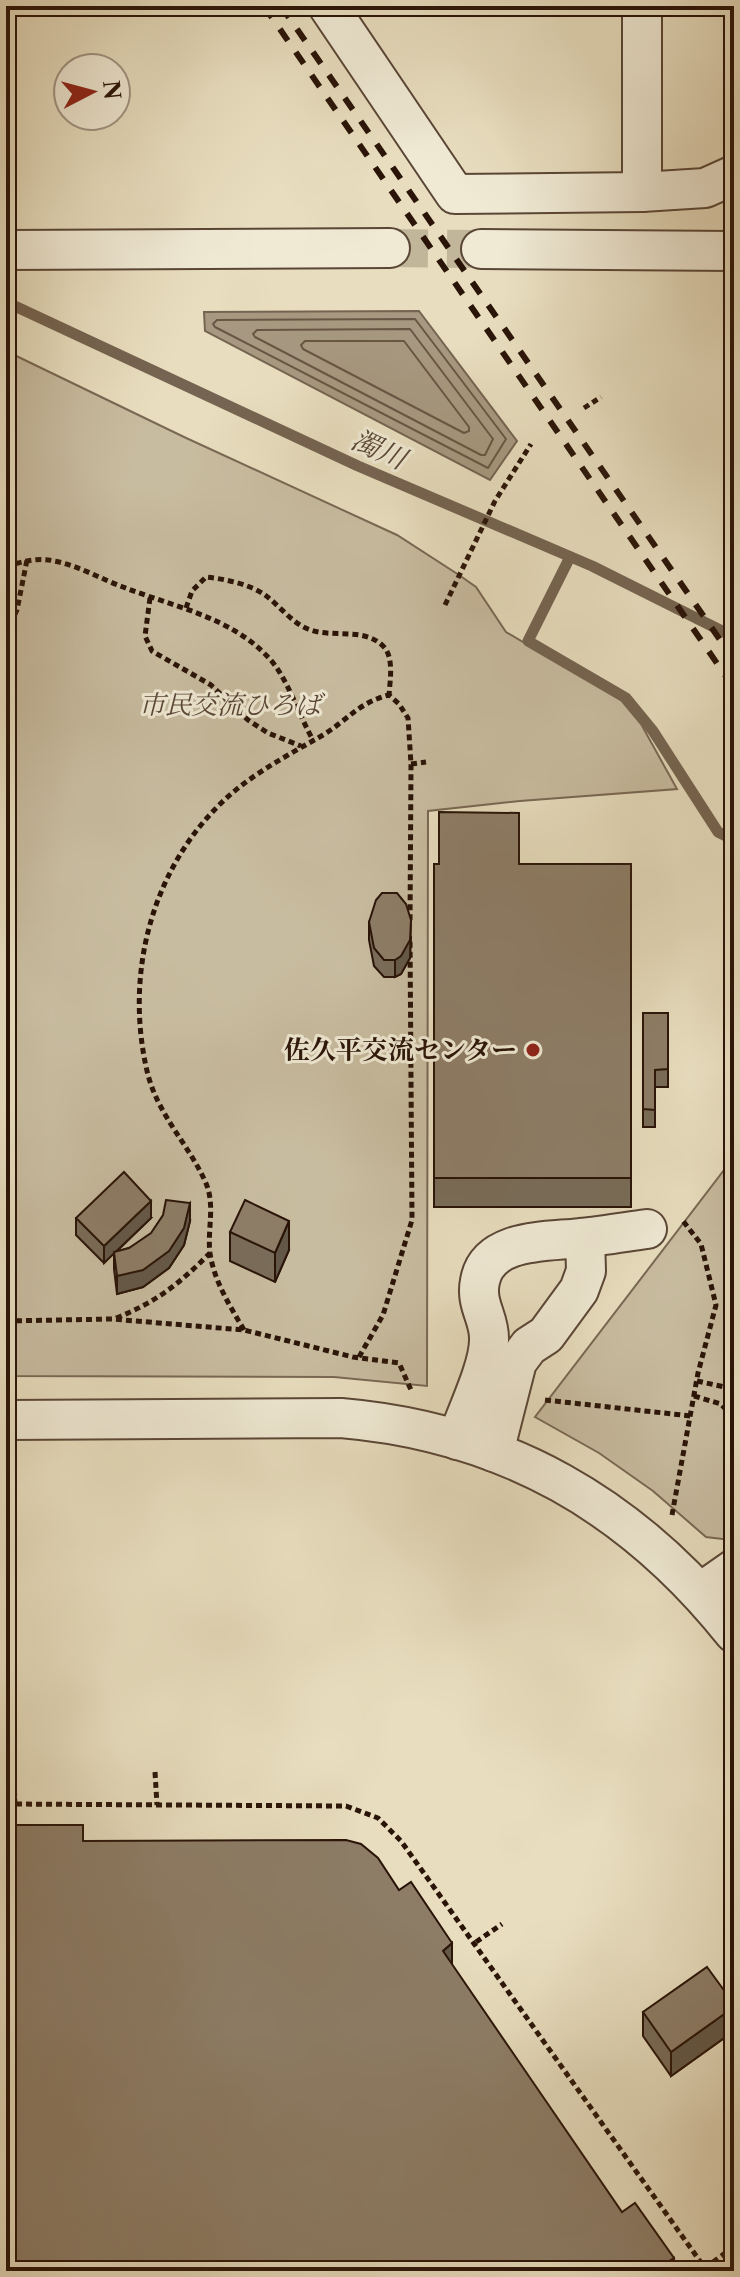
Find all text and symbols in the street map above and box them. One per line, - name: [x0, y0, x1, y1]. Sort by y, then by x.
- north arrow: [52, 52, 132, 132]
- text: N: [97, 79, 126, 101]
- water label: 濁川: [346, 422, 414, 477]
- park label: 市民交流ひろば: [139, 689, 326, 721]
- place label: 佐久平交流センター: [284, 1034, 517, 1066]
- marker: 佐久平交流センター: [524, 1041, 542, 1059]

